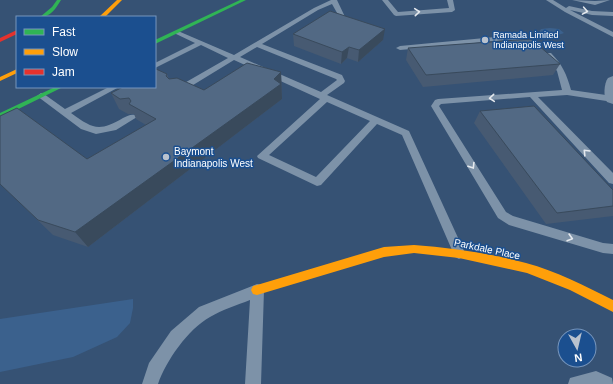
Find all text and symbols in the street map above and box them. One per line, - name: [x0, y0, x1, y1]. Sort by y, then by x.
- one-way arrow: [581, 7, 588, 15]
- one-way arrow: [414, 8, 420, 17]
- legend: [16, 16, 156, 88]
- text: Fast: [52, 25, 76, 39]
- place label: Ramada Limited Indianapolis West: [493, 30, 564, 50]
- marker: Ramada Limited Indianapolis West: [480, 35, 490, 45]
- text: Slow: [52, 45, 78, 59]
- text: Jam: [52, 65, 75, 79]
- one-way arrow: [489, 93, 495, 102]
- place label: Baymont Indianapolis West: [174, 146, 253, 169]
- one-way arrow: [583, 149, 591, 157]
- marker: Baymont Indianapolis West: [161, 152, 171, 162]
- one-way arrow: [467, 162, 475, 169]
- one-way arrow: [567, 233, 574, 242]
- street label: Parkdale Place: [453, 237, 521, 261]
- north arrow: [557, 328, 597, 368]
- text: N: [574, 351, 583, 364]

